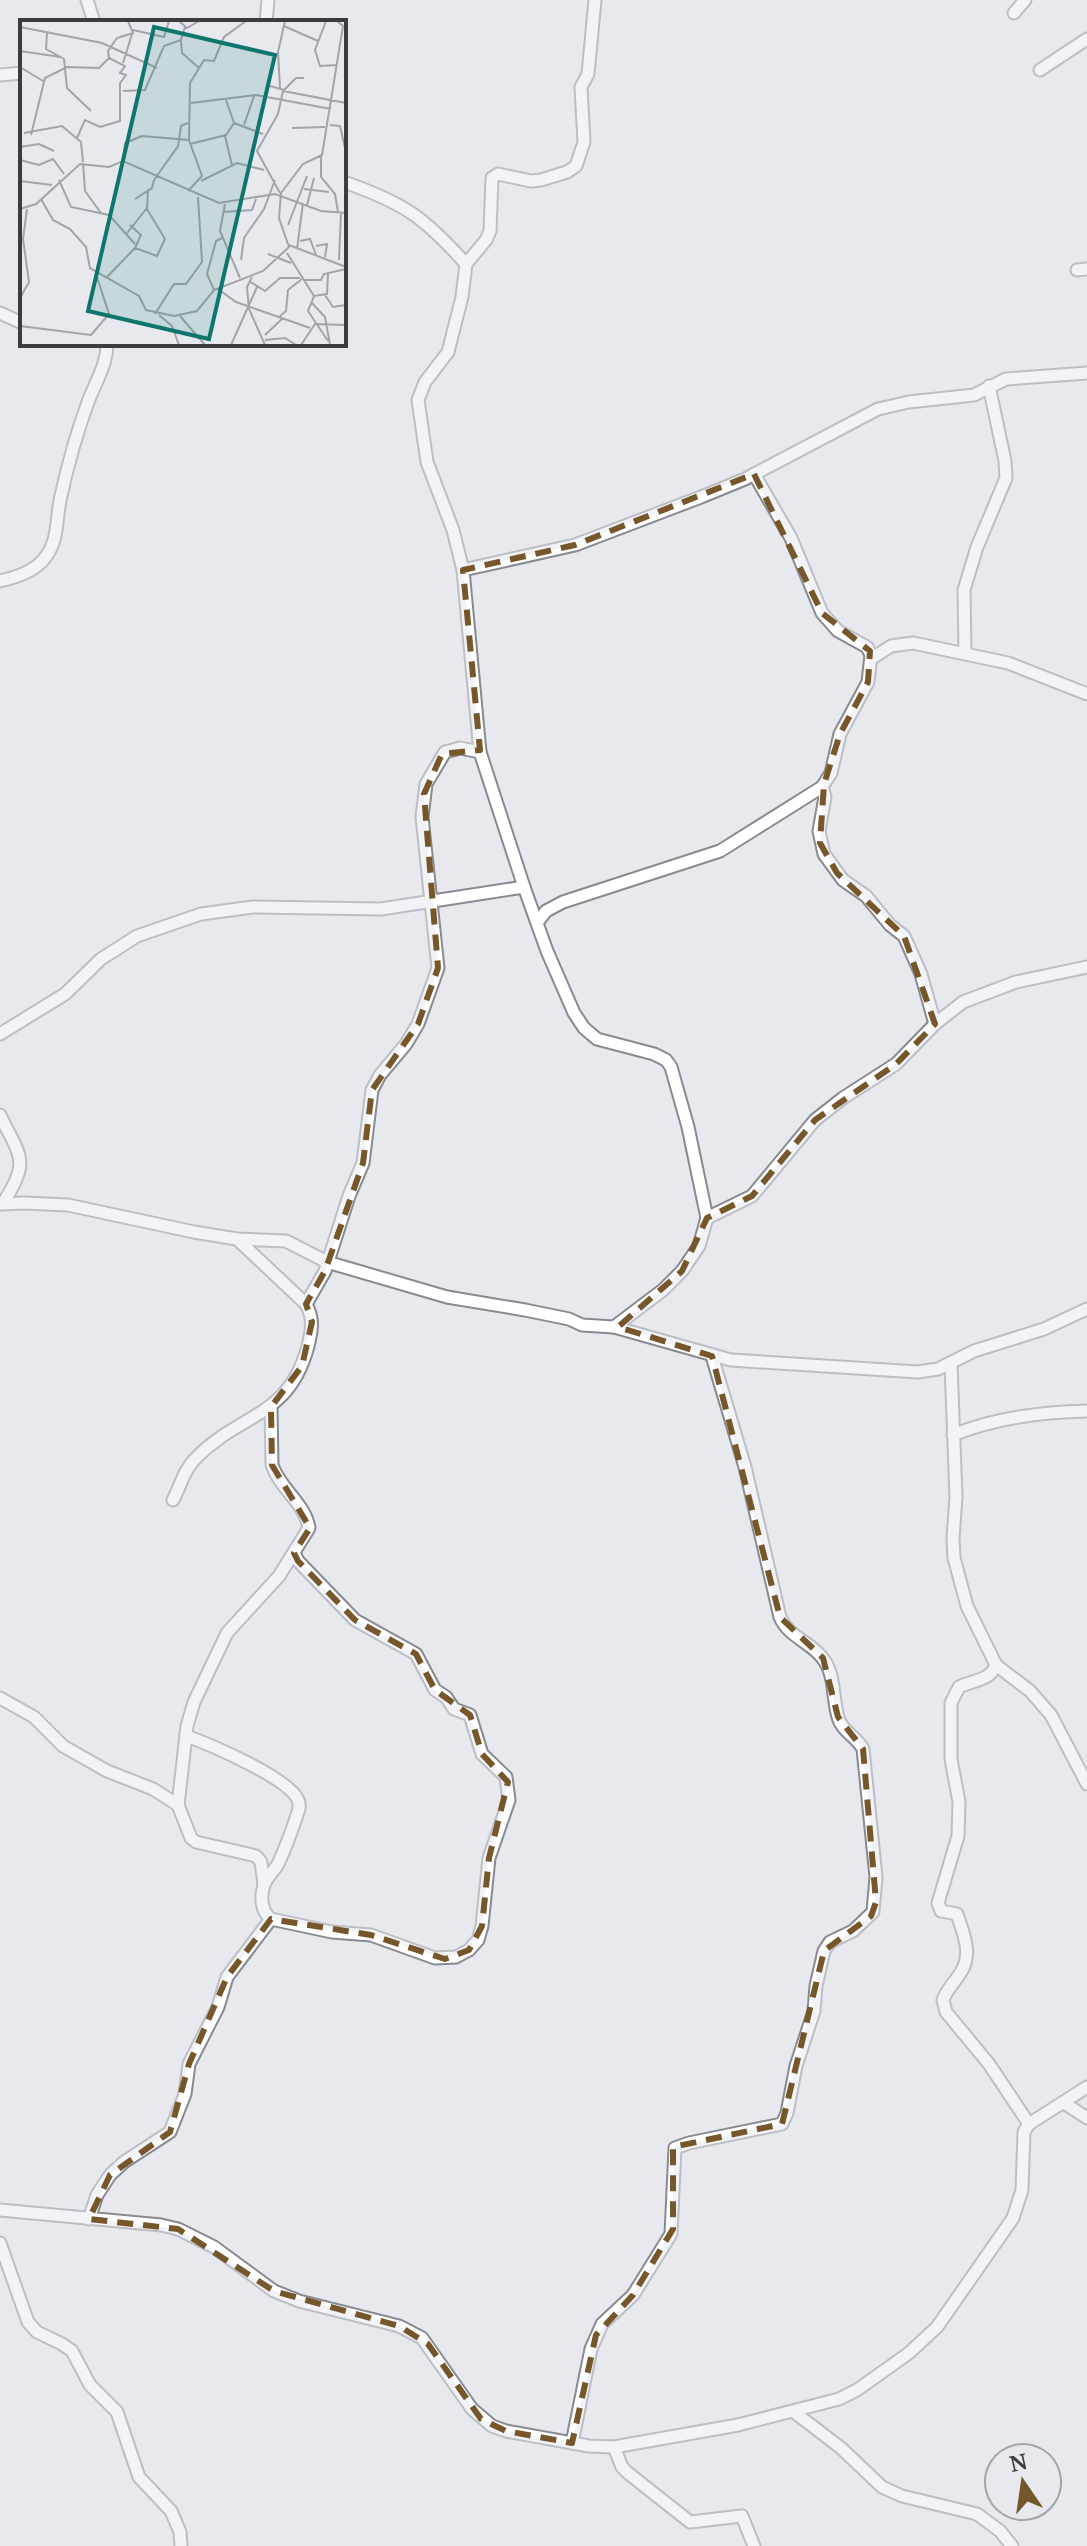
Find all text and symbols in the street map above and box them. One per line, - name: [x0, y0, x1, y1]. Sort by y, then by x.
- inset map: [20, 20, 346, 346]
- north arrow: [983, 2442, 1063, 2522]
- text: N: [1006, 2445, 1030, 2478]

